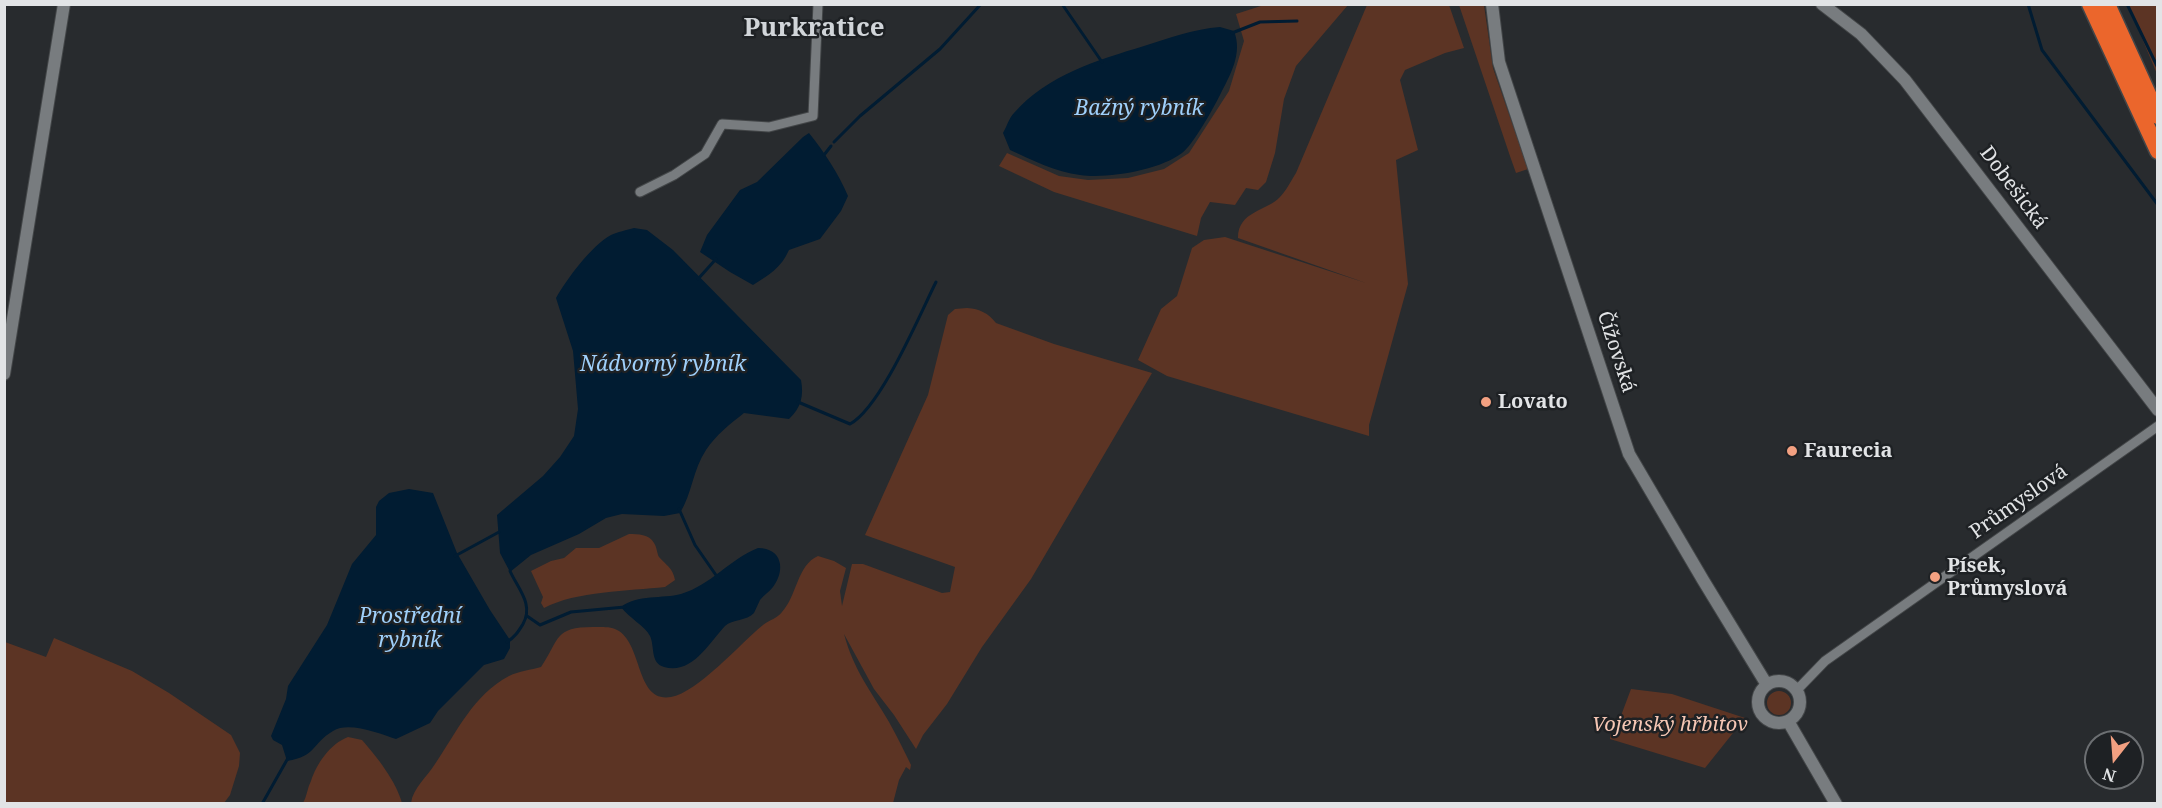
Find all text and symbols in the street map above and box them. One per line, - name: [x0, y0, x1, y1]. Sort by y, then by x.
- district label: Purkratice: [743, 13, 885, 45]
- water label: Bažný rybník: [1075, 96, 1203, 122]
- street label: Dobešická: [1974, 142, 2052, 234]
- street label: Čížovská: [1592, 308, 1640, 396]
- water label: Nádvorný rybník: [580, 352, 746, 378]
- place label: Lovato: [1498, 390, 1568, 414]
- marker: Lovato: [1479, 395, 1493, 409]
- place label: Faurecia: [1804, 439, 1892, 463]
- marker: Faurecia: [1785, 444, 1799, 458]
- street label: Průmyslová: [1966, 460, 2072, 544]
- place label: Písek, Průmyslová: [1947, 554, 2068, 601]
- marker: Písek, Průmyslová: [1928, 570, 1942, 584]
- water label: Prostřední rybník: [359, 604, 461, 654]
- park label: Vojenský hřbitov: [1592, 713, 1748, 737]
- north arrow: [2084, 730, 2144, 790]
- text: N: [2100, 763, 2119, 788]

